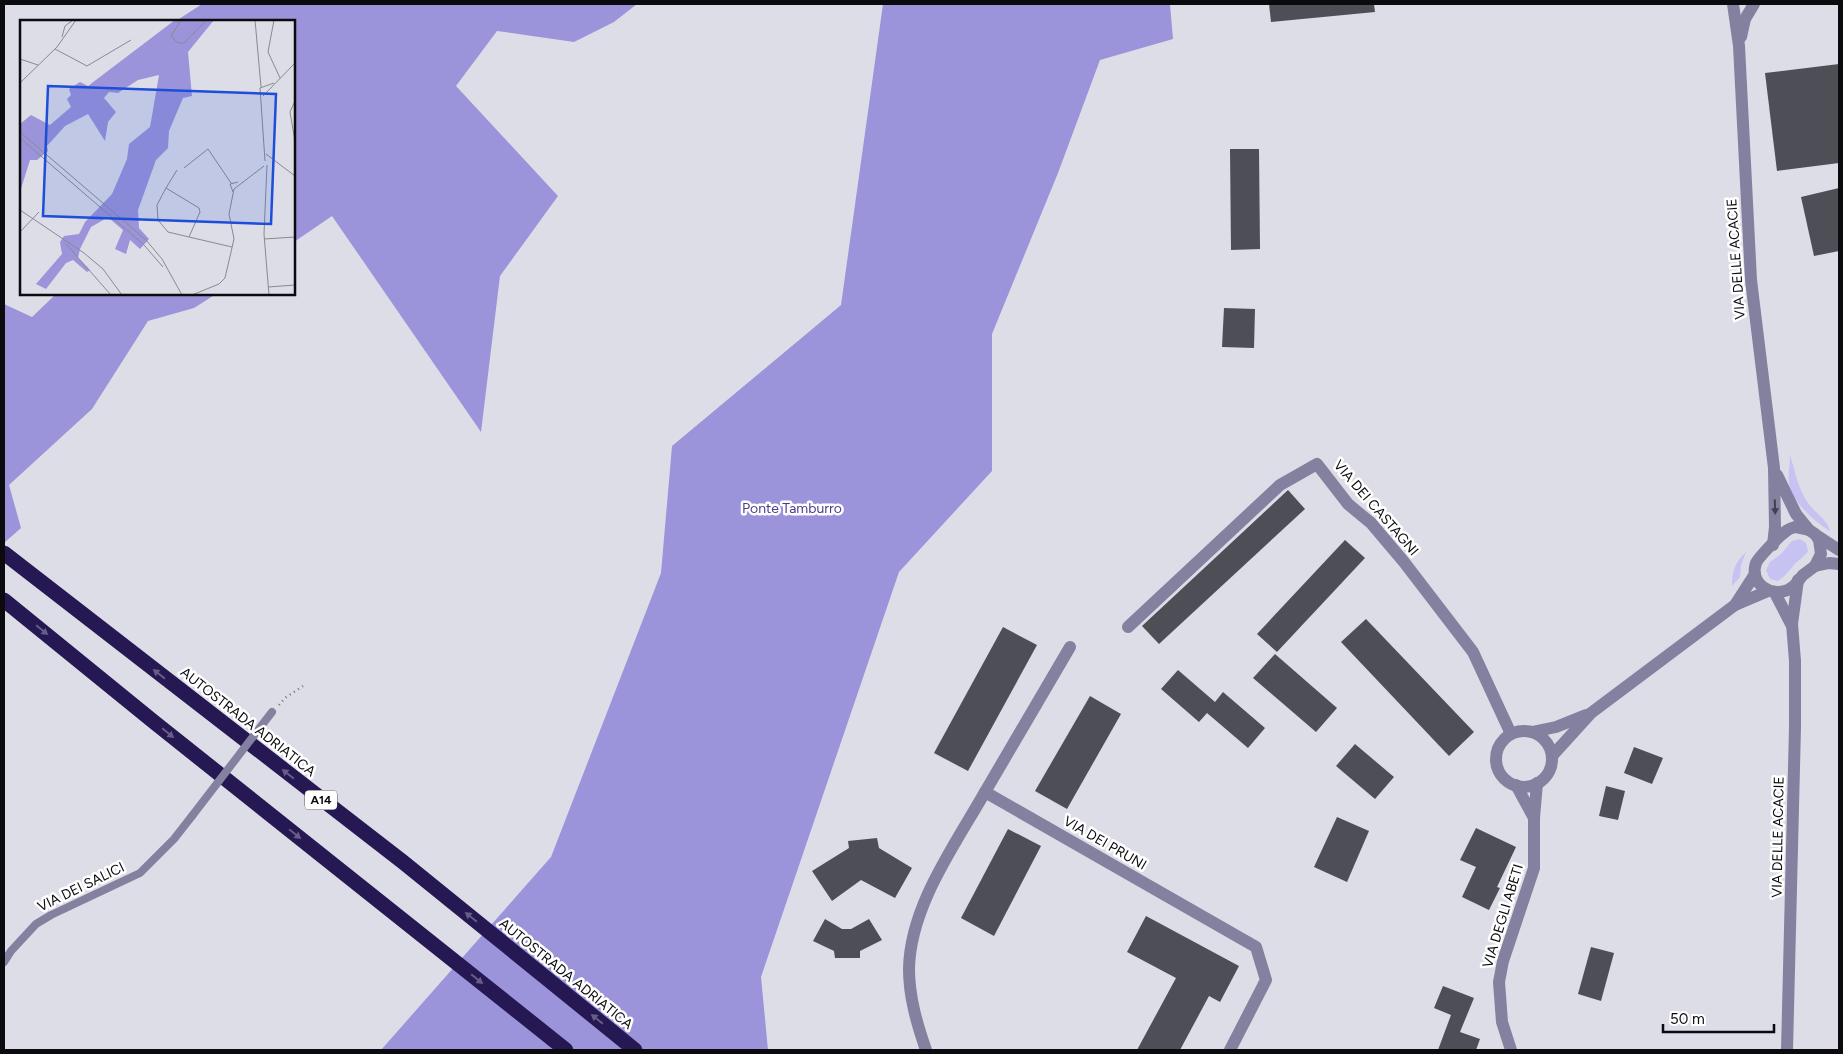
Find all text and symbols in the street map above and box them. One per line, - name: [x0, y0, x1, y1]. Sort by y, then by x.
- inset map: [20, 20, 295, 295]
- street label: VIA DELLE ACACIE: [1723, 198, 1749, 320]
- street label: VIA DEI CASTAGNI: [1330, 457, 1422, 559]
- one-way arrow: [1771, 499, 1779, 515]
- park label: Ponte Tamburro: [742, 500, 842, 517]
- one-way arrow: [35, 625, 48, 636]
- street label: AUTOSTRADA ADRIATICA: [177, 664, 319, 780]
- one-way arrow: [153, 669, 166, 680]
- one-way arrow: [161, 727, 174, 738]
- one-way arrow: [282, 768, 295, 779]
- street label: VIA DELLE ACACIE: [1768, 776, 1788, 898]
- road number: A14: [305, 790, 337, 810]
- street label: VIA DEI PRUNI: [1060, 812, 1150, 874]
- one-way arrow: [288, 829, 301, 840]
- street label: VIA DEI SALICI: [35, 859, 127, 915]
- street label: VIA DEGLI ABETI: [1479, 862, 1527, 970]
- one-way arrow: [465, 912, 478, 923]
- street label: AUTOSTRADA ADRIATICA: [496, 915, 637, 1033]
- one-way arrow: [470, 973, 483, 984]
- scale bar: [1663, 1002, 1774, 1034]
- text: 50 m: [1670, 1010, 1705, 1028]
- one-way arrow: [591, 1014, 604, 1025]

